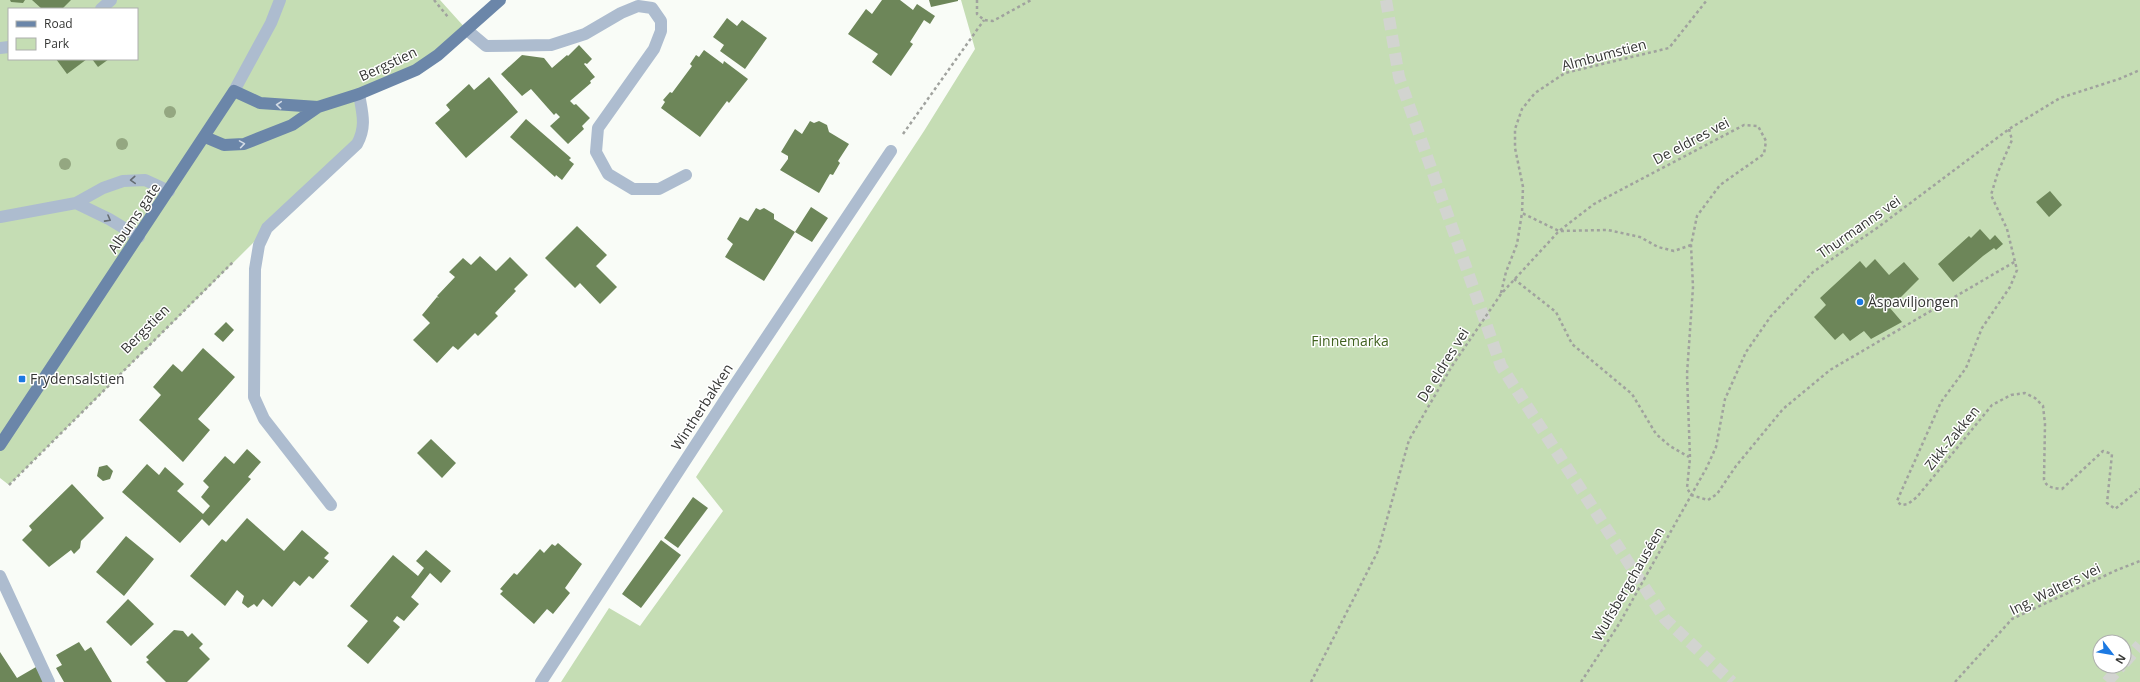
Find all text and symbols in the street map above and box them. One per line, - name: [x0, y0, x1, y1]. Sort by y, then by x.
- legend: [8, 8, 138, 60]
- text: Road: [44, 15, 73, 32]
- street label: Almbumstien: [1559, 34, 1648, 75]
- text: Park: [44, 35, 70, 52]
- street label: Bergstien: [356, 42, 420, 85]
- one-way arrow: [276, 100, 282, 109]
- street label: De eldres vei: [1649, 112, 1732, 169]
- one-way arrow: [239, 140, 245, 149]
- one-way arrow: [130, 176, 136, 185]
- street label: Albums gate: [103, 179, 164, 257]
- street label: Thurmanns vei: [1813, 191, 1904, 262]
- one-way arrow: [104, 214, 111, 221]
- place label: Åspaviljongen: [1868, 292, 1959, 311]
- marker: Åspaviljongen: [1855, 297, 1865, 307]
- street label: Bergstien: [116, 300, 173, 357]
- street label: De eldres vei: [1412, 324, 1473, 405]
- park label: Finnemarka: [1311, 331, 1389, 350]
- street label: Wintherbakken: [666, 360, 737, 454]
- place label: Frydensalstien: [30, 369, 125, 388]
- marker: Frydensalstien: [17, 374, 27, 384]
- street label: Zikk-Zakken: [1920, 402, 1983, 474]
- street label: Wulfsbergchauséen: [1587, 523, 1668, 644]
- street label: Ing. Walters vei: [2006, 558, 2103, 619]
- north arrow: [2092, 634, 2132, 674]
- text: N: [2112, 652, 2130, 667]

